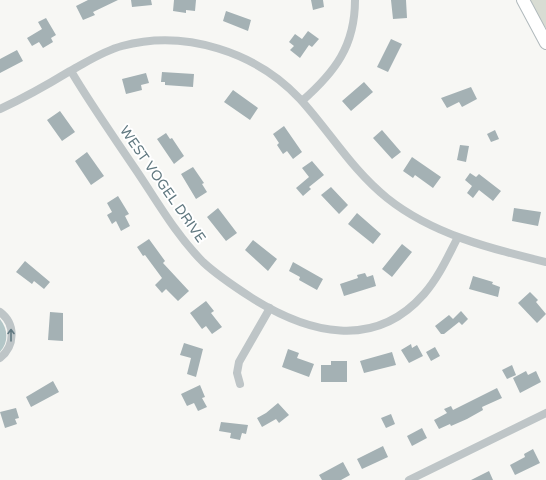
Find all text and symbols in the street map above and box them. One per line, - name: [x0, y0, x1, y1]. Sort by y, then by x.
- street label: WEST VOGEL DRIVE: [116, 123, 209, 246]
- one-way arrow: [7, 329, 15, 342]

